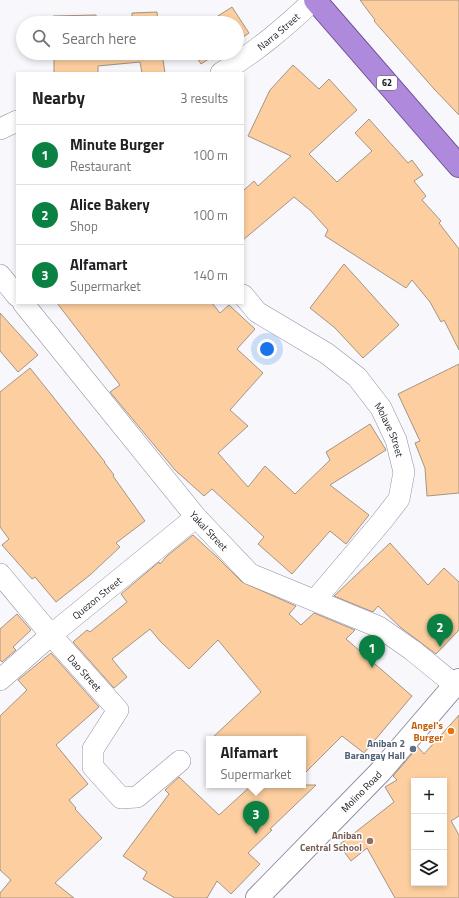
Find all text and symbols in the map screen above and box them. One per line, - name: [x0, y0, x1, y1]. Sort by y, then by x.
- street label: Narra Street: [254, 9, 304, 54]
- search box: [16, 16, 244, 60]
- icon: search: [30, 27, 52, 49]
- text: Search here: [62, 27, 136, 50]
- road number: 62: [377, 76, 397, 90]
- text: Nearby: [32, 85, 85, 111]
- text: 3 results: [180, 88, 228, 108]
- text: Minute Burger: [70, 133, 164, 156]
- text: 1: [41, 145, 49, 165]
- text: 100 m: [192, 145, 228, 165]
- text: Restaurant: [70, 156, 131, 176]
- text: Alice Bakery: [70, 193, 150, 216]
- text: 2: [41, 205, 49, 225]
- text: 100 m: [192, 205, 228, 225]
- text: Shop: [70, 216, 98, 236]
- text: Alfamart: [70, 253, 127, 276]
- text: 3: [41, 265, 49, 285]
- text: 140 m: [192, 265, 228, 285]
- text: Supermarket: [70, 276, 141, 296]
- your location: [257, 339, 277, 359]
- street label: Molave Street: [371, 399, 407, 459]
- street label: Yakal Street: [186, 508, 232, 555]
- street label: Quezon Street: [69, 573, 126, 623]
- pin: 2: [427, 614, 453, 647]
- pin: 1: [359, 635, 385, 668]
- street label: Dao Street: [64, 651, 105, 695]
- place label: Angel's Burger: [411, 718, 443, 745]
- marker: Angel's Burger: [446, 726, 456, 736]
- popup: [206, 736, 306, 788]
- place label: Aniban 2 Barangay Hall: [345, 736, 405, 763]
- text: Alfamart: [221, 741, 278, 764]
- marker: Aniban 2 Barangay Hall: [408, 744, 418, 754]
- text: Supermarket: [221, 764, 291, 784]
- street label: Molino Road: [338, 768, 385, 816]
- map controls: [411, 778, 447, 886]
- button: +: [411, 778, 447, 814]
- pin: 3: [243, 801, 269, 834]
- button: −: [411, 814, 447, 850]
- place label: Aniban Central School: [300, 828, 362, 855]
- marker: Aniban Central School: [365, 836, 375, 846]
- button: layers: [411, 850, 447, 886]

